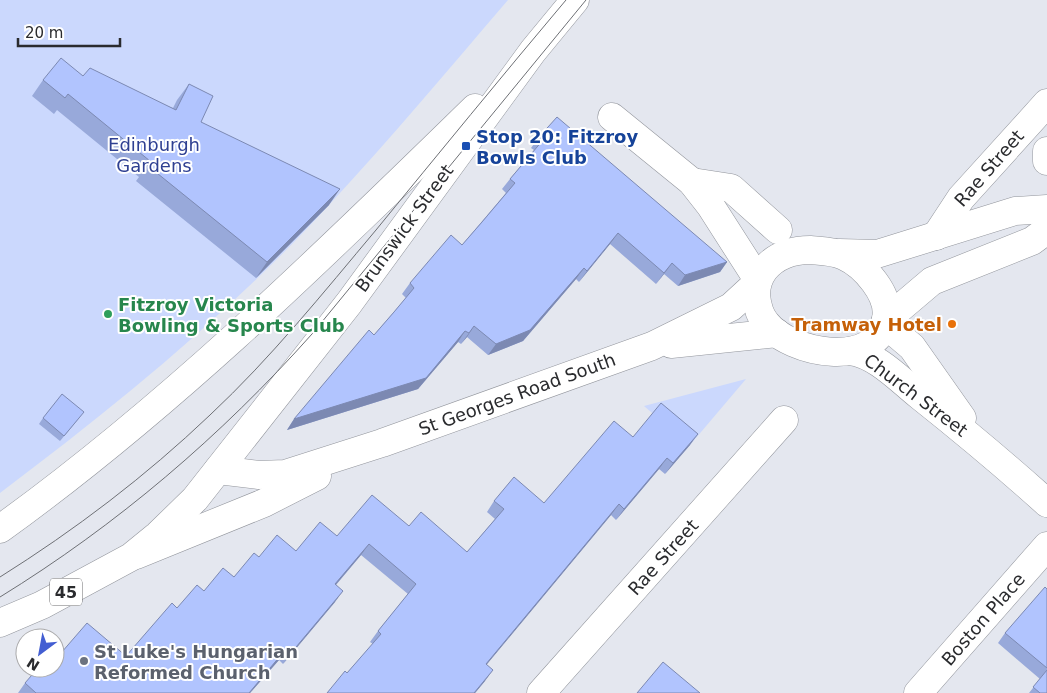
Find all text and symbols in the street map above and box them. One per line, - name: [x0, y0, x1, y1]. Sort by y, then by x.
- scale bar: [18, 15, 120, 47]
- text: 20 m: [25, 24, 63, 42]
- street label: Rae Street: [950, 125, 1028, 211]
- place label: Stop 20: Fitzroy Bowls Club: [476, 126, 638, 168]
- park label: Edinburgh Gardens: [108, 134, 200, 176]
- marker: Stop 20: Fitzroy Bowls Club: [460, 140, 472, 152]
- street label: Brunswick Street: [351, 160, 457, 296]
- place label: Fitzroy Victoria Bowling & Sports Club: [118, 294, 345, 336]
- marker: Fitzroy Victoria Bowling & Sports Club: [102, 308, 114, 320]
- place label: Tramway Hotel: [791, 314, 942, 335]
- marker: Tramway Hotel: [946, 318, 958, 330]
- street label: St Georges Road South: [416, 349, 618, 439]
- street label: Church Street: [860, 349, 972, 441]
- street label: Rae Street: [624, 515, 702, 599]
- street label: Boston Place: [937, 568, 1029, 670]
- road number: 45: [50, 578, 82, 606]
- north arrow: [15, 628, 65, 678]
- place label: St Luke's Hungarian Reformed Church: [94, 641, 298, 683]
- text: N: [24, 654, 42, 674]
- marker: St Luke's Hungarian Reformed Church: [78, 655, 90, 667]

